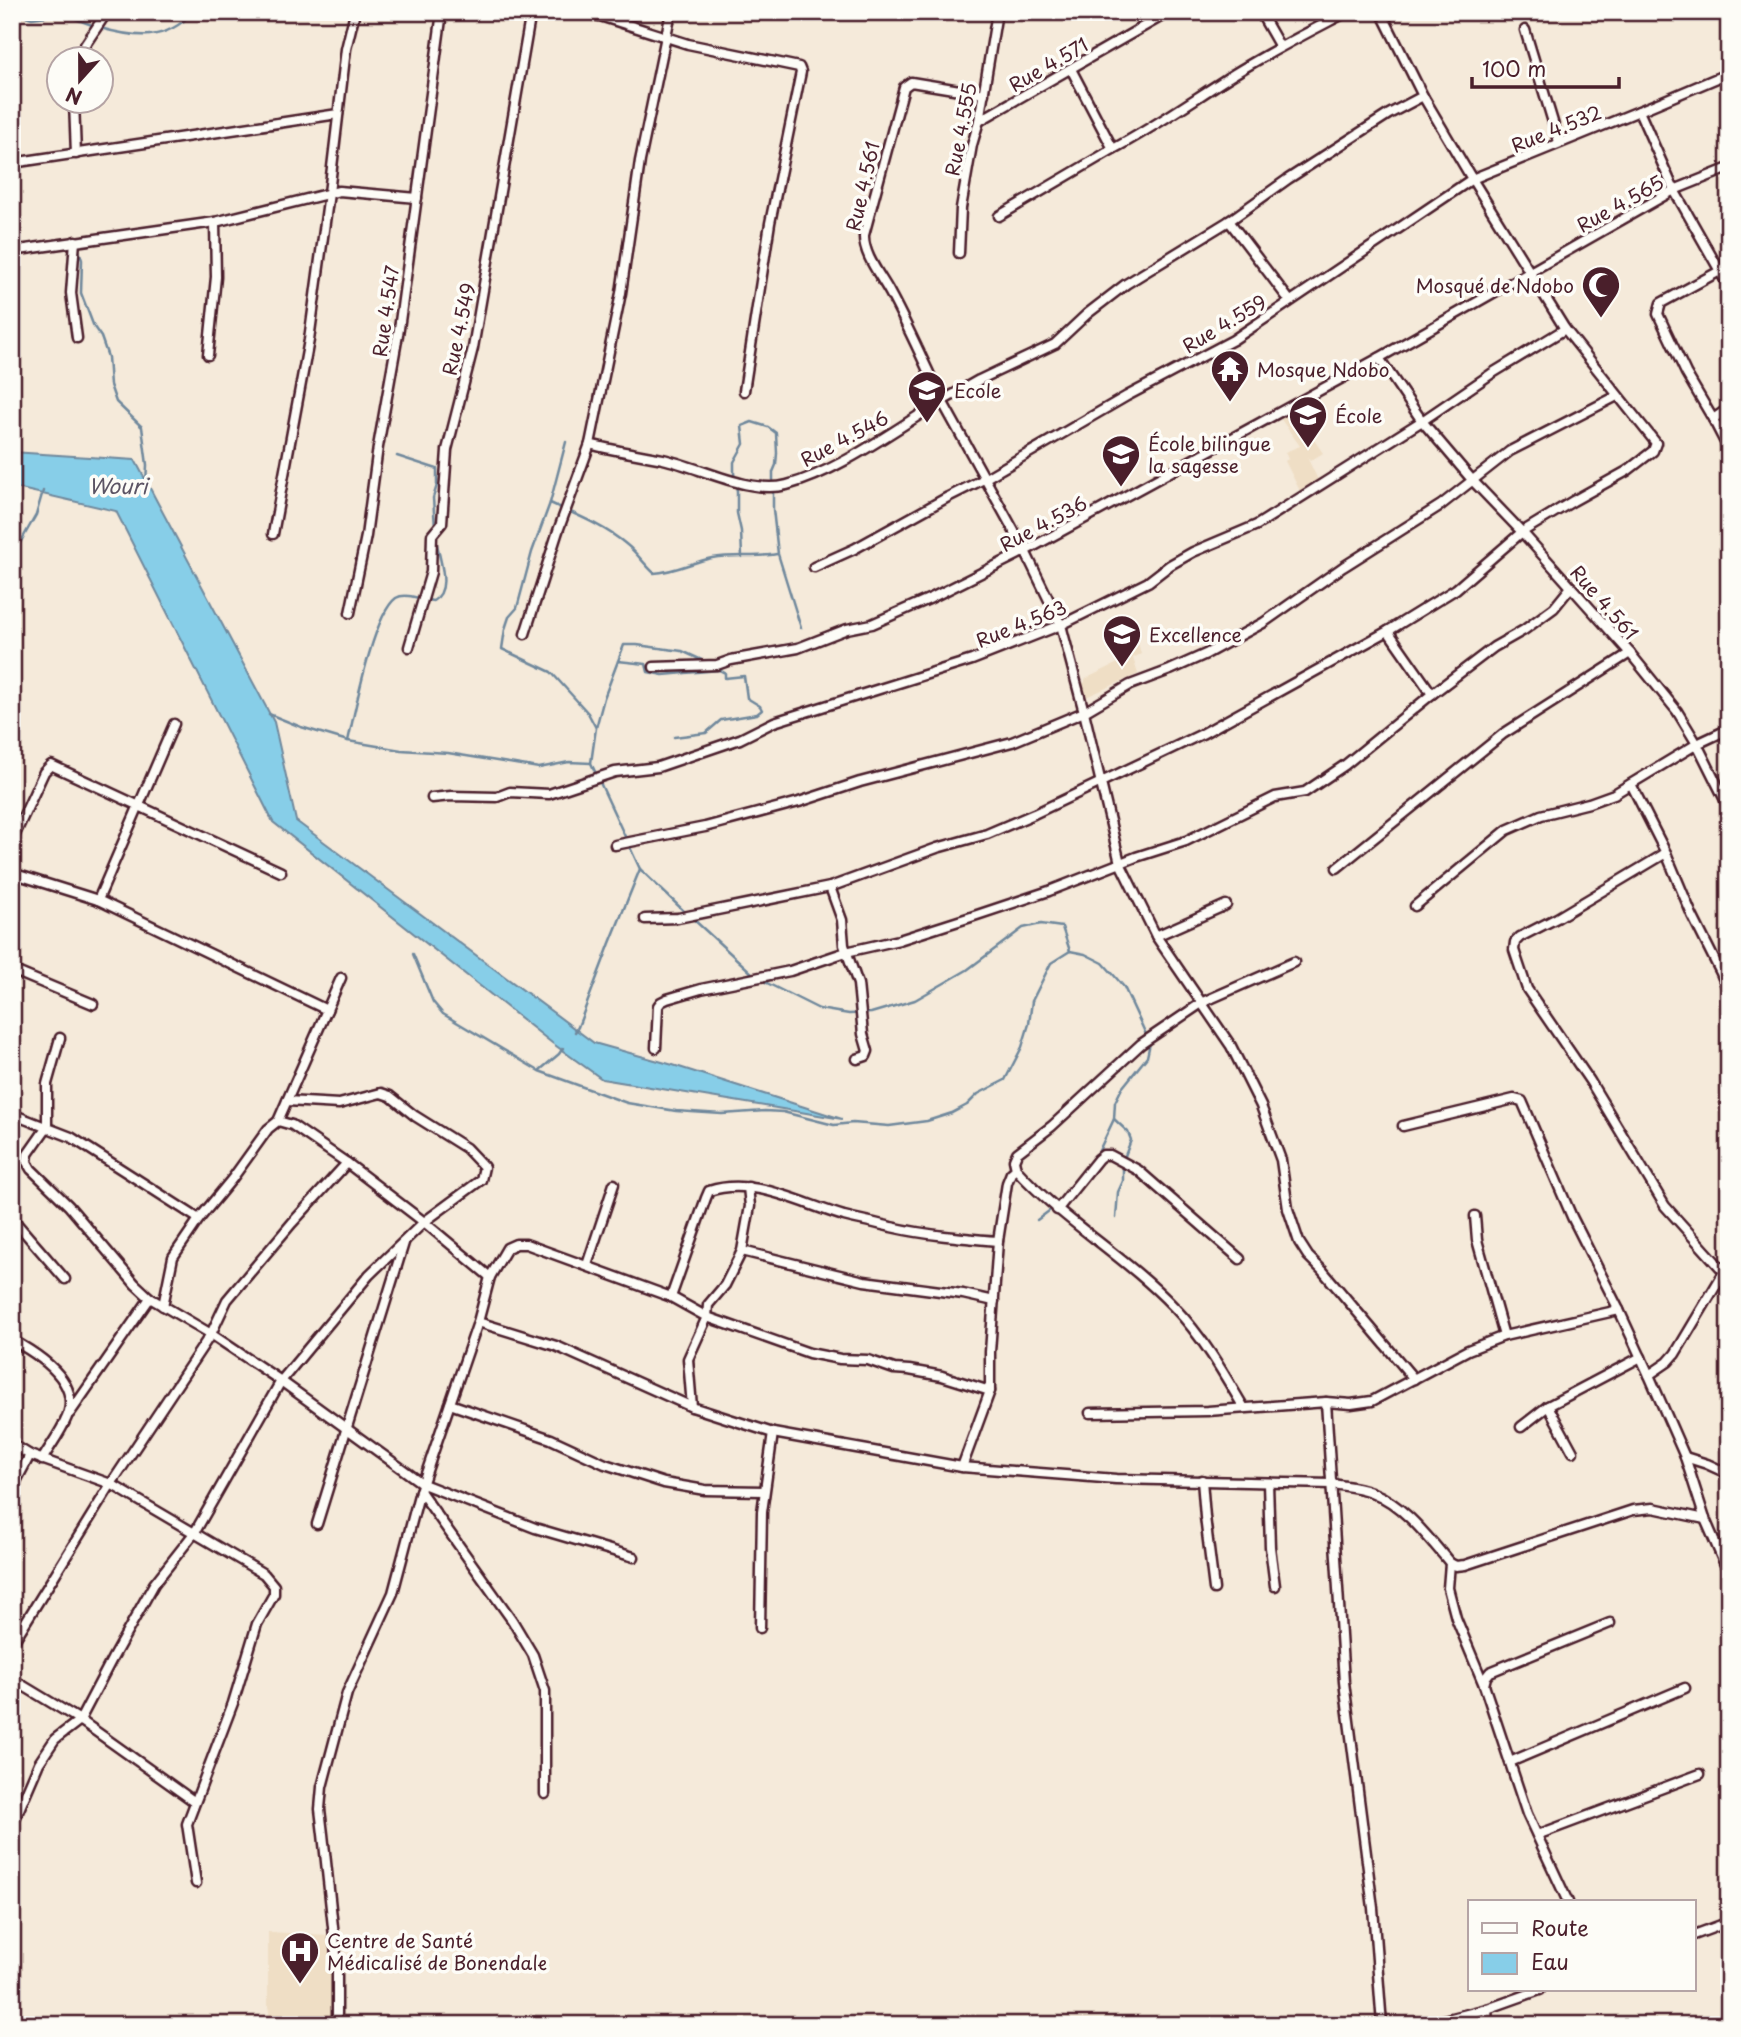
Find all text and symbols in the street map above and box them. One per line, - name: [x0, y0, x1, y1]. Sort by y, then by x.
- street label: Rue 4.571: [1003, 30, 1093, 98]
- north arrow: [46, 46, 116, 116]
- scale bar: [1472, 46, 1618, 90]
- text: 100 m: [1482, 52, 1546, 84]
- street label: Rue 4.555: [937, 80, 983, 178]
- text: N: [62, 81, 86, 113]
- street label: Rue 4.532: [1507, 97, 1605, 159]
- street label: Rue 4.561: [838, 139, 886, 233]
- street label: Rue 4.565: [1571, 168, 1669, 238]
- street label: Rue 4.547: [365, 263, 405, 359]
- mosque icon: Mosqué de Ndobo: [1580, 264, 1622, 319]
- place label: Mosqué de Ndobo: [1416, 271, 1574, 299]
- street label: Rue 4.549: [435, 280, 481, 378]
- street label: Rue 4.559: [1177, 287, 1271, 359]
- temple icon: Mosque Ndobo: [1209, 348, 1251, 403]
- place label: Mosque Ndobo: [1257, 355, 1390, 383]
- school or university icon: Ecole: [906, 369, 948, 424]
- place label: Ecole: [954, 376, 1001, 404]
- school or university icon: École: [1287, 394, 1329, 449]
- place label: École: [1335, 401, 1382, 429]
- street label: Rue 4.546: [795, 403, 893, 473]
- place label: École bilingue la sagesse: [1148, 429, 1271, 479]
- school or university icon: École bilingue la sagesse: [1100, 433, 1142, 488]
- water label: Wouri: [88, 469, 151, 501]
- street label: Rue 4.536: [994, 488, 1092, 558]
- street label: Rue 4.561: [1565, 558, 1645, 646]
- street label: Rue 4.563: [972, 592, 1070, 654]
- school or university icon: Excellence: [1101, 613, 1143, 668]
- place label: Excellence: [1149, 620, 1242, 648]
- legend: [1468, 1900, 1696, 1992]
- text: Route: [1531, 1911, 1589, 1943]
- place label: Centre de Santé Médicalisé de Bonendale: [327, 1926, 547, 1976]
- hospital icon: Centre de Santé Médicalisé de Bonendale: [279, 1930, 321, 1985]
- text: Eau: [1531, 1945, 1569, 1977]

